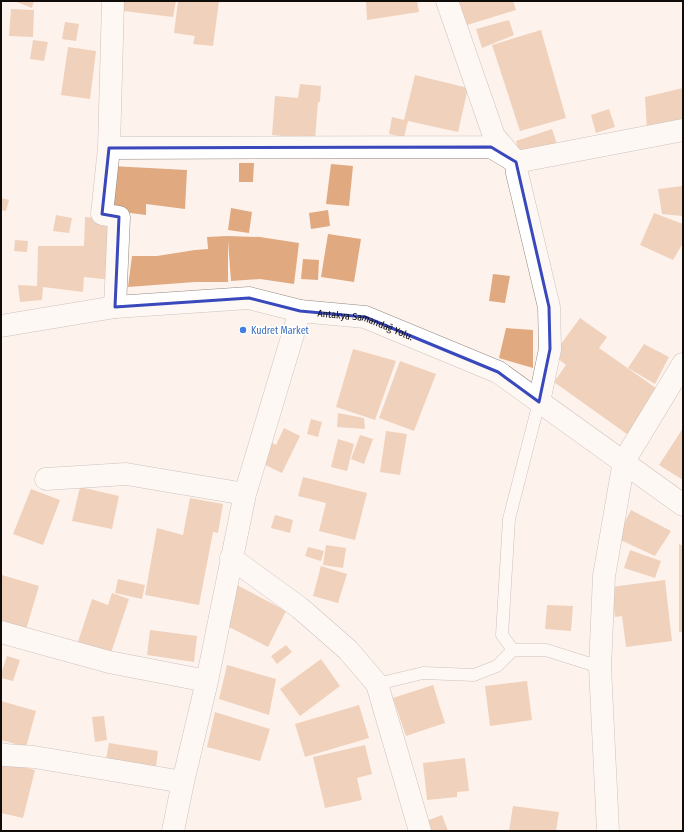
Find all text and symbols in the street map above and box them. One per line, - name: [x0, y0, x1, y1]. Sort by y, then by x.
- street label: Antakya Samandağ Yolu.: [317, 308, 415, 343]
- marker: Kudret Market: [238, 325, 248, 335]
- place label: Kudret Market: [251, 325, 310, 337]

